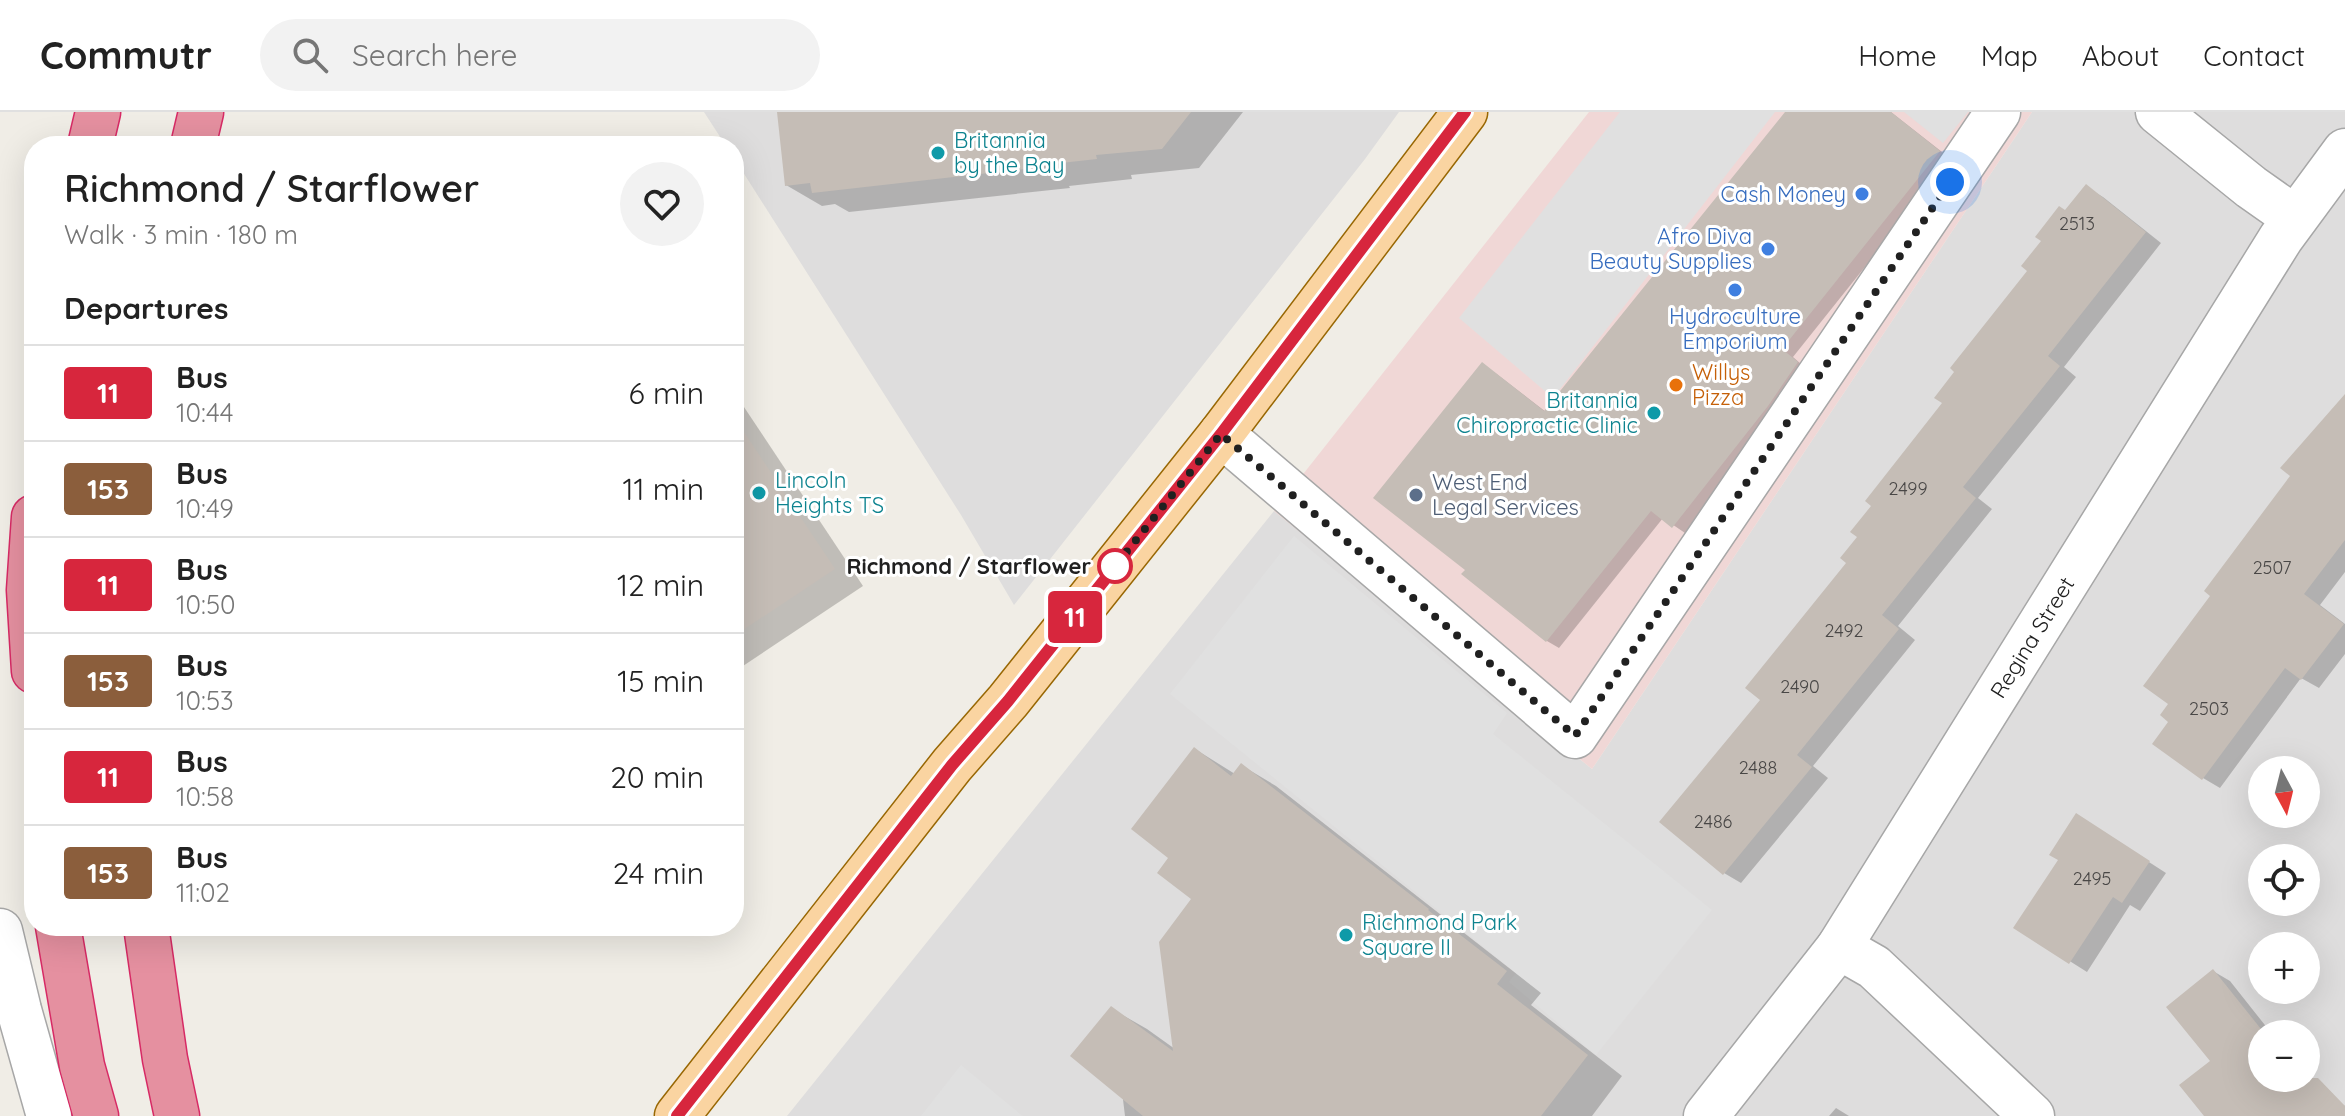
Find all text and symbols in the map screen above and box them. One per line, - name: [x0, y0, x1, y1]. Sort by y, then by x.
- search box: [260, 19, 820, 91]
- text: Commutr: [40, 31, 212, 79]
- icon: search: [288, 33, 332, 77]
- text: Search here: [352, 36, 518, 74]
- text: Home: [1858, 38, 1937, 73]
- text: Map: [1981, 38, 2038, 73]
- text: About: [2082, 38, 2159, 73]
- text: Contact: [2203, 38, 2305, 73]
- place label: Britannia by the Bay: [954, 126, 1064, 179]
- marker: Britannia by the Bay: [929, 144, 947, 162]
- button: heart: [620, 162, 704, 246]
- your location: [1930, 162, 1970, 202]
- text: Richmond / Starflower: [64, 164, 479, 212]
- place label: Cash Money: [1720, 180, 1846, 208]
- marker: Cash Money: [1853, 185, 1871, 203]
- house number: 2513: [2059, 212, 2095, 235]
- text: Walk · 3 min · 180 m: [64, 218, 298, 251]
- place label: Afro Diva Beauty Supplies: [1590, 222, 1752, 275]
- marker: Afro Diva Beauty Supplies: [1759, 240, 1777, 258]
- marker: Hydroculture Emporium: [1726, 281, 1744, 299]
- text: Departures: [64, 289, 229, 327]
- place label: Hydroculture Emporium: [1669, 302, 1801, 355]
- text: Bus: [176, 358, 228, 396]
- place label: Willys Pizza: [1692, 358, 1750, 411]
- text: 6 min: [629, 374, 704, 412]
- text: 11: [97, 375, 119, 410]
- marker: Willys Pizza: [1667, 376, 1685, 394]
- place label: Britannia Chiropractic Clinic: [1456, 386, 1638, 439]
- text: 10:44: [176, 396, 233, 429]
- marker: Britannia Chiropractic Clinic: [1645, 404, 1663, 422]
- text: Bus: [176, 454, 228, 492]
- place label: Lincoln Heights TS: [775, 466, 884, 519]
- place label: West End Legal Services: [1432, 468, 1579, 521]
- text: 11 min: [622, 470, 704, 508]
- text: 153: [87, 471, 129, 506]
- house number: 2499: [1889, 477, 1927, 500]
- marker: Lincoln Heights TS: [750, 484, 768, 502]
- marker: West End Legal Services: [1407, 486, 1425, 504]
- text: 10:49: [176, 492, 234, 525]
- marker: Richmond / Starflower: [1098, 549, 1132, 583]
- text: Bus: [176, 550, 228, 588]
- place label: Richmond / Starflower: [846, 552, 1091, 580]
- house number: 2507: [2253, 556, 2291, 579]
- text: 12 min: [617, 566, 704, 604]
- text: 11: [97, 567, 119, 602]
- street label: Regina Street: [1984, 571, 2080, 703]
- text: 10:50: [176, 588, 236, 621]
- line badge: 11: [1039, 591, 1111, 643]
- text: 11: [1064, 599, 1086, 634]
- house number: 2492: [1825, 619, 1863, 642]
- text: Bus: [176, 646, 228, 684]
- text: 15 min: [617, 662, 704, 700]
- text: 153: [87, 663, 129, 698]
- house number: 2490: [1780, 675, 1820, 698]
- text: 10:53: [176, 684, 234, 717]
- house number: 2503: [2189, 697, 2229, 720]
- text: Bus: [176, 742, 228, 780]
- house number: 2488: [1739, 756, 1777, 779]
- north arrow: [2248, 756, 2320, 828]
- map controls: [2248, 756, 2320, 1092]
- text: 20 min: [610, 758, 704, 796]
- text: 11: [97, 759, 119, 794]
- text: 10:58: [176, 780, 234, 813]
- house number: 2486: [1694, 810, 1733, 833]
- text: Bus: [176, 838, 228, 876]
- button: locate: [2248, 844, 2320, 916]
- text: 24 min: [613, 854, 704, 892]
- text: 153: [87, 855, 129, 890]
- house number: 2495: [2073, 867, 2111, 890]
- text: 11:02: [176, 876, 230, 909]
- place label: Richmond Park Square II: [1362, 908, 1517, 961]
- marker: Richmond Park Square II: [1337, 926, 1355, 944]
- button: +: [2248, 932, 2320, 1004]
- button: −: [2248, 1020, 2320, 1092]

